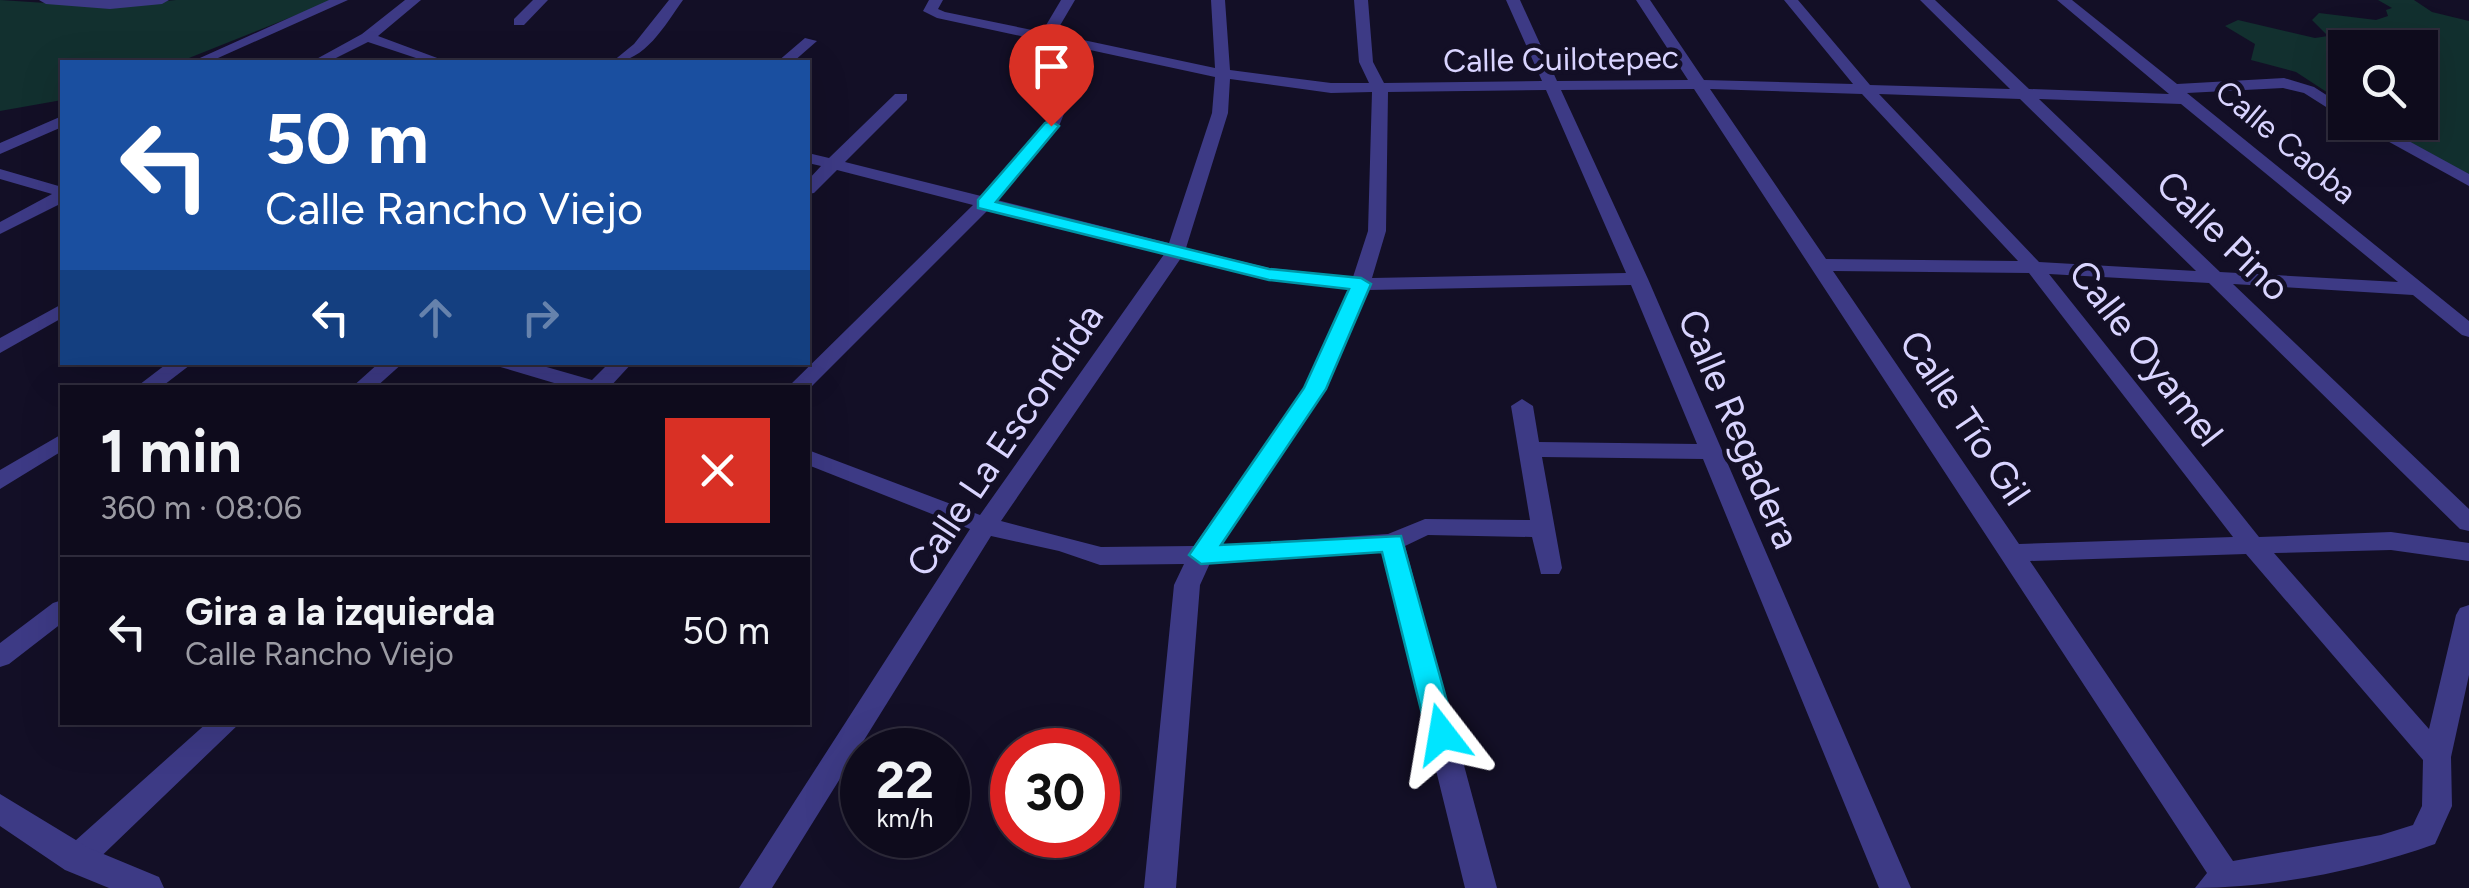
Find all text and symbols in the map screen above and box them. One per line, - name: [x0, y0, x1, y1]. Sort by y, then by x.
- pin: [1009, 24, 1094, 127]
- map controls: [2328, 30, 2438, 140]
- button: search: [2328, 30, 2438, 140]
- street label: Calle Cuilotepec: [1443, 38, 1679, 80]
- icon: arrive: [1024, 39, 1079, 94]
- street label: Calle Caoba: [2208, 72, 2364, 212]
- text: 50 m: [265, 96, 429, 181]
- icon: left: [100, 100, 230, 230]
- street label: Calle Pino: [2147, 161, 2299, 311]
- text: Calle Rancho Viejo: [265, 181, 643, 235]
- street label: Calle Oyamel: [2059, 251, 2233, 455]
- icon: left: [303, 290, 358, 345]
- icon: ahead: [408, 290, 463, 345]
- icon: right: [513, 290, 568, 345]
- street label: Calle La Escondida: [897, 295, 1113, 585]
- street label: Calle Regadera: [1668, 303, 1810, 555]
- street label: Calle Tío Gil: [1890, 322, 2040, 514]
- text: 1 min: [100, 415, 242, 487]
- button: close: [665, 418, 770, 523]
- text: 360 m · 08:06: [100, 489, 302, 527]
- text: Gira a la izquierda: [185, 589, 495, 635]
- icon: left: [100, 604, 155, 659]
- text: 50 m: [682, 608, 770, 654]
- text: Calle Rancho Viejo: [185, 635, 454, 673]
- position arrow: [1390, 682, 1494, 786]
- speed limit sign: 30: [990, 728, 1120, 858]
- text: 22: [876, 750, 934, 811]
- text: km/h: [876, 803, 934, 833]

